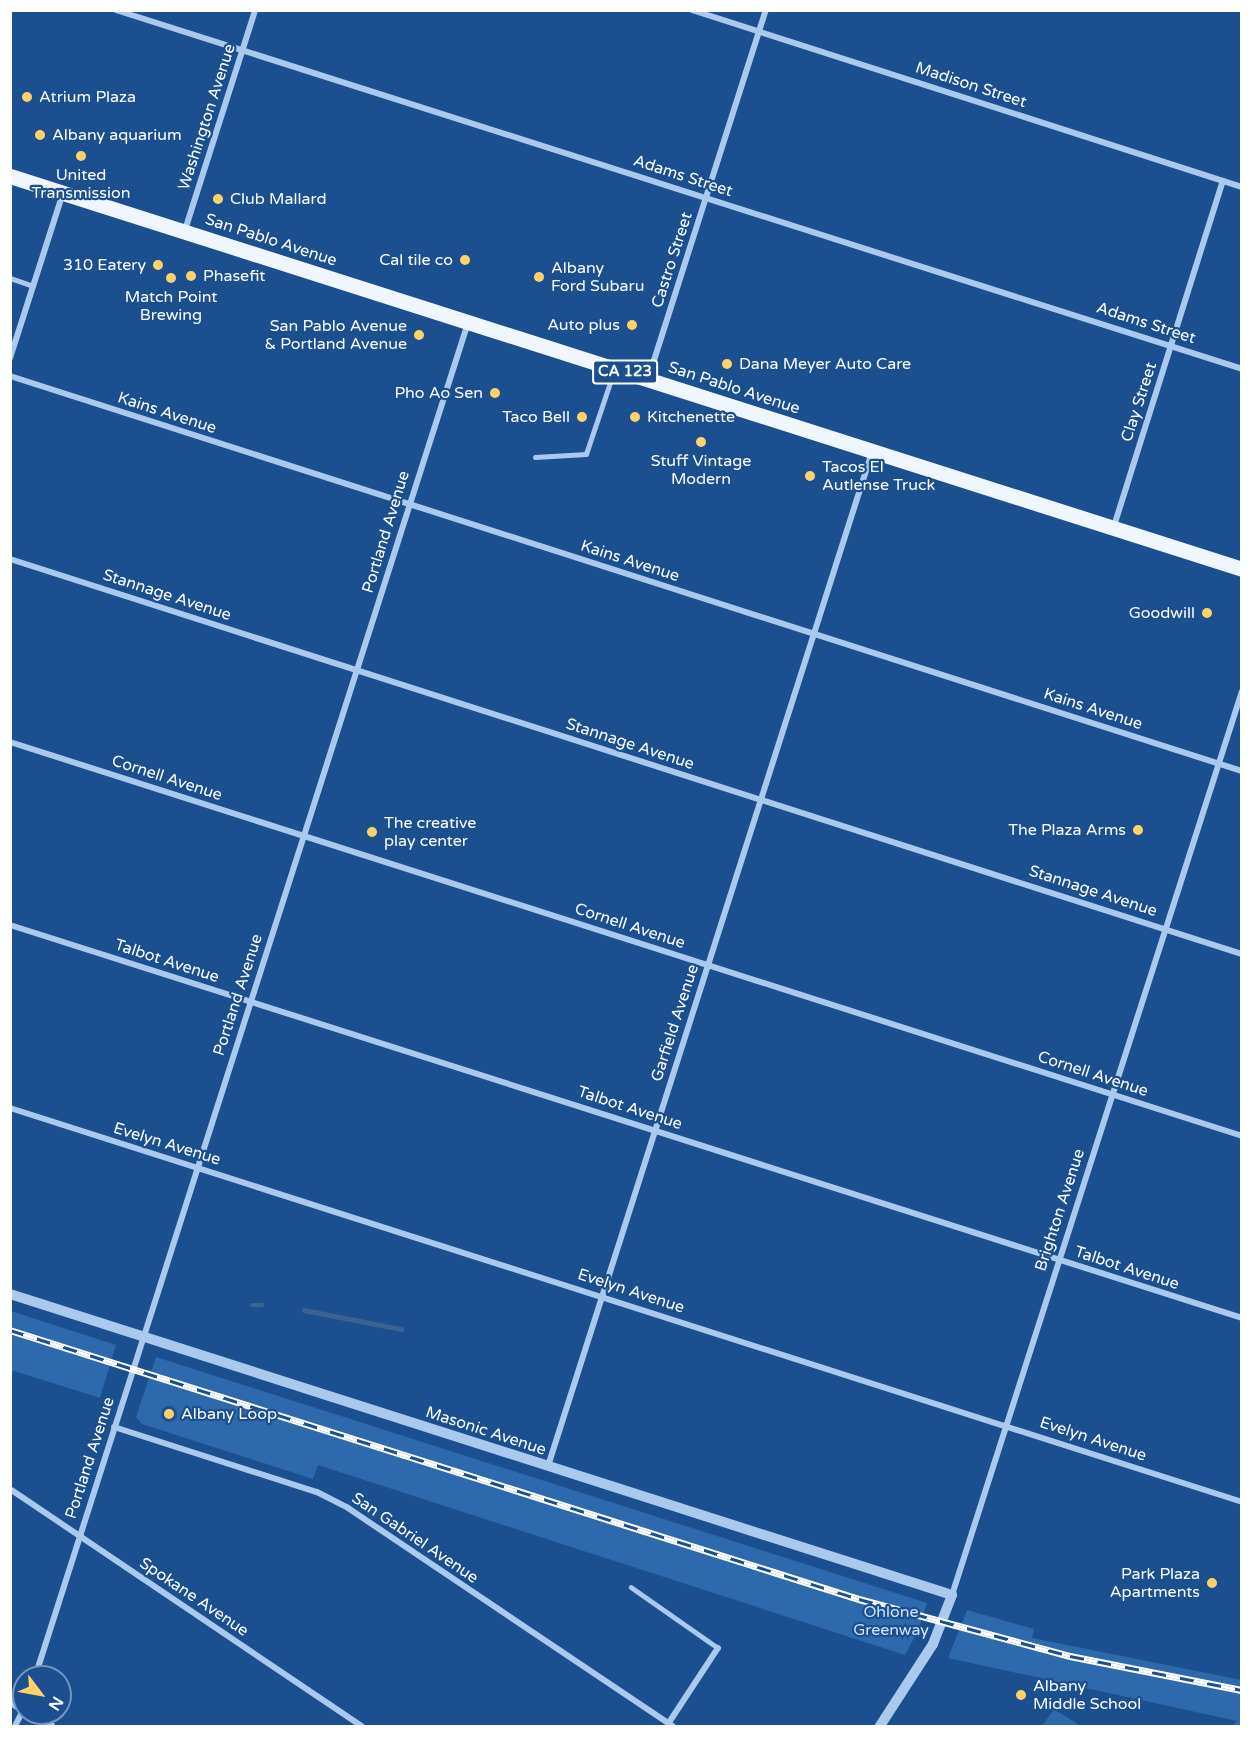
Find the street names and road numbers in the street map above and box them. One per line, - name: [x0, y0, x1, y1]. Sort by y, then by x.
- street label: Washington Avenue: [174, 41, 240, 193]
- street label: Madison Street: [913, 58, 1029, 112]
- street label: Adams Street: [631, 151, 735, 201]
- street label: San Pablo Avenue: [203, 210, 339, 270]
- street label: Castro Street: [648, 210, 696, 310]
- street label: Adams Street: [1094, 298, 1198, 348]
- street label: San Pablo Avenue: [666, 358, 802, 418]
- road number: CA 123: [592, 360, 658, 384]
- street label: Clay Street: [1117, 360, 1161, 444]
- street label: Kains Avenue: [115, 388, 219, 438]
- street label: Portland Avenue: [358, 469, 414, 595]
- street label: Kains Avenue: [578, 536, 682, 586]
- street label: Stannage Avenue: [100, 565, 234, 625]
- street label: Kains Avenue: [1041, 684, 1145, 734]
- street label: Stannage Avenue: [563, 714, 697, 774]
- street label: Cornell Avenue: [109, 751, 225, 805]
- street label: Stannage Avenue: [1026, 861, 1160, 921]
- street label: Cornell Avenue: [572, 899, 688, 953]
- street label: Portland Avenue: [209, 932, 267, 1058]
- street label: Talbot Avenue: [112, 935, 222, 987]
- street label: Garfield Avenue: [647, 962, 703, 1084]
- street label: Cornell Avenue: [1035, 1047, 1151, 1101]
- street label: Talbot Avenue: [575, 1082, 685, 1134]
- street label: Evelyn Avenue: [111, 1119, 223, 1169]
- street label: Brighton Avenue: [1031, 1146, 1089, 1274]
- street label: Talbot Avenue: [1072, 1242, 1182, 1294]
- street label: Evelyn Avenue: [575, 1265, 687, 1317]
- street label: Portland Avenue: [61, 1395, 119, 1521]
- street label: Masonic Avenue: [423, 1402, 549, 1460]
- street label: Evelyn Avenue: [1037, 1413, 1149, 1465]
- street label: San Gabriel Avenue: [348, 1489, 482, 1587]
- street label: Spokane Avenue: [136, 1553, 252, 1641]

